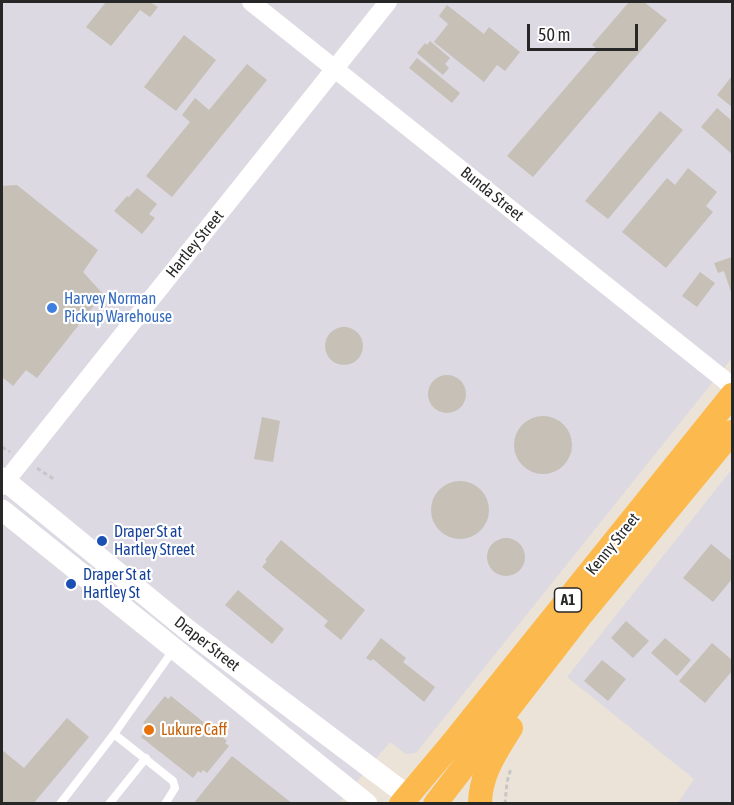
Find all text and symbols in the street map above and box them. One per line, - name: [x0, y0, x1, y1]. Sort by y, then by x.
- scale bar: [530, 12, 641, 50]
- text: 50 m: [538, 24, 570, 45]
- street label: Bunda Street: [457, 163, 527, 225]
- street label: Hartley Street: [162, 206, 228, 282]
- place label: Harvey Norman Pickup Warehouse: [64, 289, 172, 327]
- marker: Harvey Norman Pickup Warehouse: [45, 301, 59, 315]
- street label: Kenny Street: [582, 509, 644, 579]
- place label: Draper St at Hartley Street: [114, 522, 195, 560]
- marker: Draper St at Hartley Street: [95, 534, 109, 548]
- place label: Draper St at Hartley St: [83, 565, 151, 603]
- marker: Draper St at Hartley St: [64, 577, 78, 591]
- road number: A1: [554, 588, 582, 612]
- street label: Draper Street: [170, 613, 244, 675]
- place label: Lukure Caff: [161, 720, 227, 740]
- marker: Lukure Caff: [142, 723, 156, 737]

